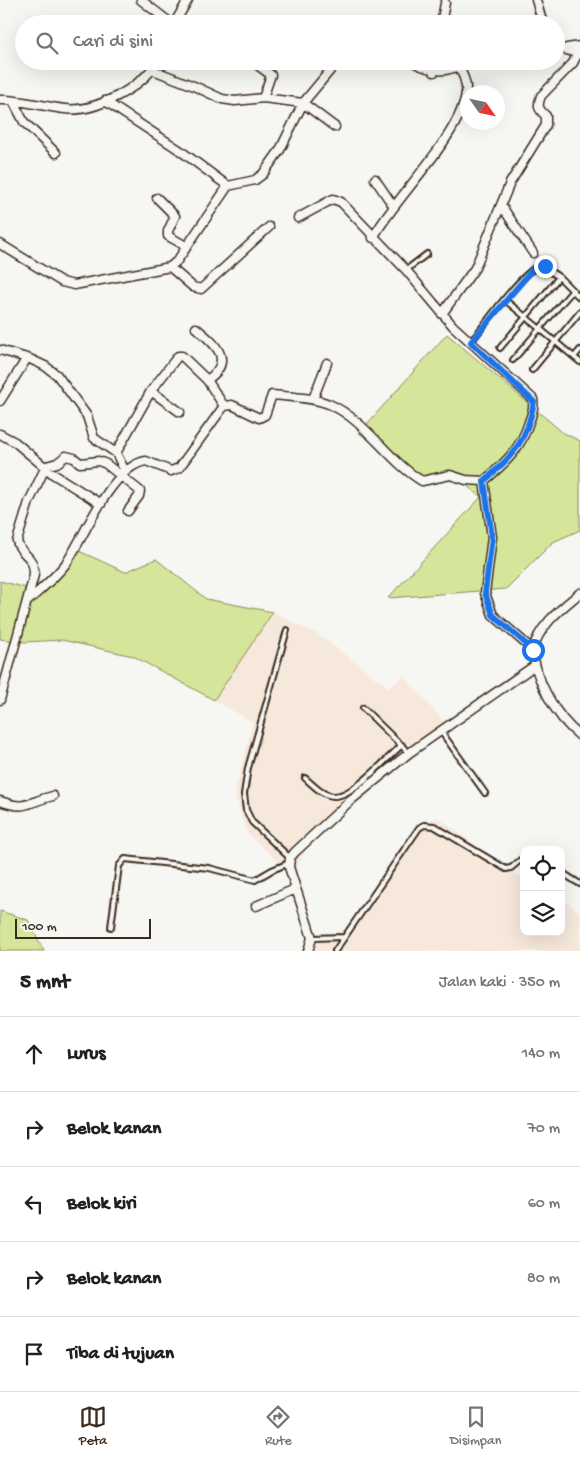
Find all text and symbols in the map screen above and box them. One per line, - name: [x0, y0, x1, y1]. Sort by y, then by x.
- search box: [15, 15, 565, 70]
- icon: search: [33, 29, 61, 57]
- text: Cari di sini: [73, 31, 153, 54]
- north arrow: [460, 85, 505, 130]
- route end: [534, 255, 557, 278]
- route start: [522, 639, 545, 662]
- map controls: [520, 846, 565, 936]
- button: locate: [520, 846, 565, 891]
- button: layers: [520, 891, 565, 936]
- scale bar: [15, 916, 151, 939]
- text: 100 m: [22, 919, 57, 936]
- text: 5 mnt: [20, 971, 69, 996]
- text: Jalan kaki · 350 m: [439, 974, 560, 993]
- icon: ahead: [20, 1040, 48, 1068]
- text: Lurus: [67, 1043, 106, 1066]
- text: 140 m: [522, 1045, 560, 1064]
- icon: right: [20, 1115, 48, 1143]
- text: Belok kanan: [67, 1118, 161, 1141]
- text: 70 m: [527, 1120, 560, 1139]
- icon: left: [20, 1190, 48, 1218]
- text: Belok kiri: [67, 1193, 137, 1216]
- text: 60 m: [528, 1195, 560, 1214]
- icon: right: [20, 1265, 48, 1293]
- text: Belok kanan: [67, 1268, 161, 1291]
- text: 80 m: [527, 1270, 560, 1289]
- icon: arrive: [20, 1340, 48, 1368]
- text: Tiba di tujuan: [67, 1343, 174, 1366]
- tab: Peta: [79, 1403, 107, 1450]
- tab: Rute: [264, 1403, 292, 1450]
- tab: Disimpan: [450, 1403, 501, 1450]

